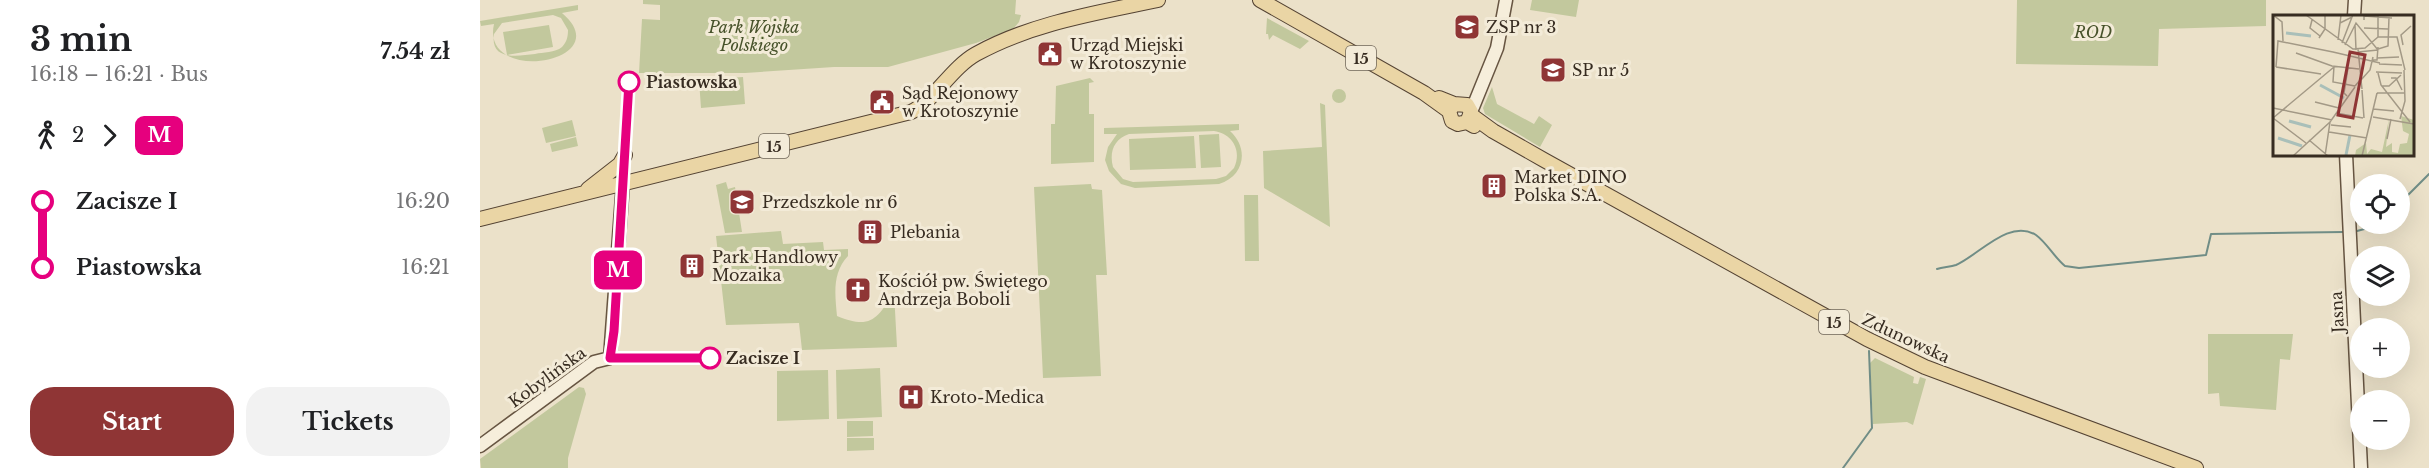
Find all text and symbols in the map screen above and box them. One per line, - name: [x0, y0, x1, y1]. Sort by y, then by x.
- school or university icon: ZSP nr 3: [1452, 12, 1482, 42]
- inset map: [2273, 15, 2414, 156]
- park label: Park Wojska Polskiego: [708, 17, 799, 55]
- place label: ZSP nr 3: [1486, 17, 1556, 37]
- text: 3 min: [30, 19, 132, 60]
- park label: ROD: [2073, 22, 2112, 42]
- place label: Urząd Miejski w Krotoszynie: [1070, 35, 1187, 73]
- text: 7.54 zł: [380, 38, 450, 65]
- public building icon: Urząd Miejski w Krotoszynie: [1035, 39, 1065, 69]
- road number: 15: [1346, 46, 1376, 70]
- school or university icon: SP nr 5: [1538, 55, 1568, 85]
- place label: SP nr 5: [1572, 60, 1629, 80]
- text: 16:18 – 16:21 · Bus: [30, 62, 208, 86]
- marker: Piastowska: [618, 71, 640, 93]
- place label: Piastowska: [646, 72, 738, 92]
- place label: Sąd Rejonowy w Krotoszynie: [902, 83, 1019, 121]
- public building icon: Sąd Rejonowy w Krotoszynie: [867, 87, 897, 117]
- icon: walk: [30, 119, 63, 152]
- icon: forward: [93, 119, 126, 152]
- text: M: [147, 122, 171, 148]
- text: 2: [72, 123, 84, 147]
- road number: 15: [759, 134, 789, 158]
- place label: Market DINO Polska S.A.: [1514, 167, 1627, 205]
- building icon: Market DINO Polska S.A.: [1479, 171, 1509, 201]
- map controls: [2350, 174, 2410, 450]
- button: locate: [2350, 174, 2410, 234]
- school or university icon: Przedszkole nr 6: [727, 187, 757, 217]
- text: Zacisze I: [76, 188, 177, 215]
- text: 16:20: [396, 189, 450, 213]
- place label: Przedszkole nr 6: [762, 192, 898, 212]
- building icon: Plebania: [855, 217, 885, 247]
- place label: Plebania: [890, 222, 960, 242]
- button: layers: [2350, 246, 2410, 306]
- place label: Park Handlowy Mozaika: [712, 247, 839, 285]
- line badge: M: [598, 250, 638, 290]
- building icon: Park Handlowy Mozaika: [677, 251, 707, 281]
- text: Piastowska: [76, 254, 202, 281]
- text: 16:21: [401, 255, 450, 279]
- text: M: [606, 257, 630, 283]
- place label: Kościół pw. Świętego Andrzeja Boboli: [877, 271, 1048, 309]
- church icon: Kościół pw. Świętego Andrzeja Boboli: [843, 275, 873, 305]
- street label: Jasna: [2326, 290, 2348, 335]
- street label: Zdunowska: [1859, 309, 1953, 367]
- road number: 15: [1819, 310, 1849, 334]
- button: +: [2350, 318, 2410, 378]
- street label: Kobylińska: [505, 342, 590, 412]
- marker: Zacisze I: [699, 347, 721, 369]
- place label: Zacisze I: [726, 348, 800, 368]
- hospital icon: Kroto-Medica: [896, 382, 926, 412]
- button: Start: [30, 387, 234, 456]
- button: Tickets: [246, 387, 450, 456]
- place label: Kroto-Medica: [930, 387, 1044, 407]
- button: −: [2350, 390, 2410, 450]

